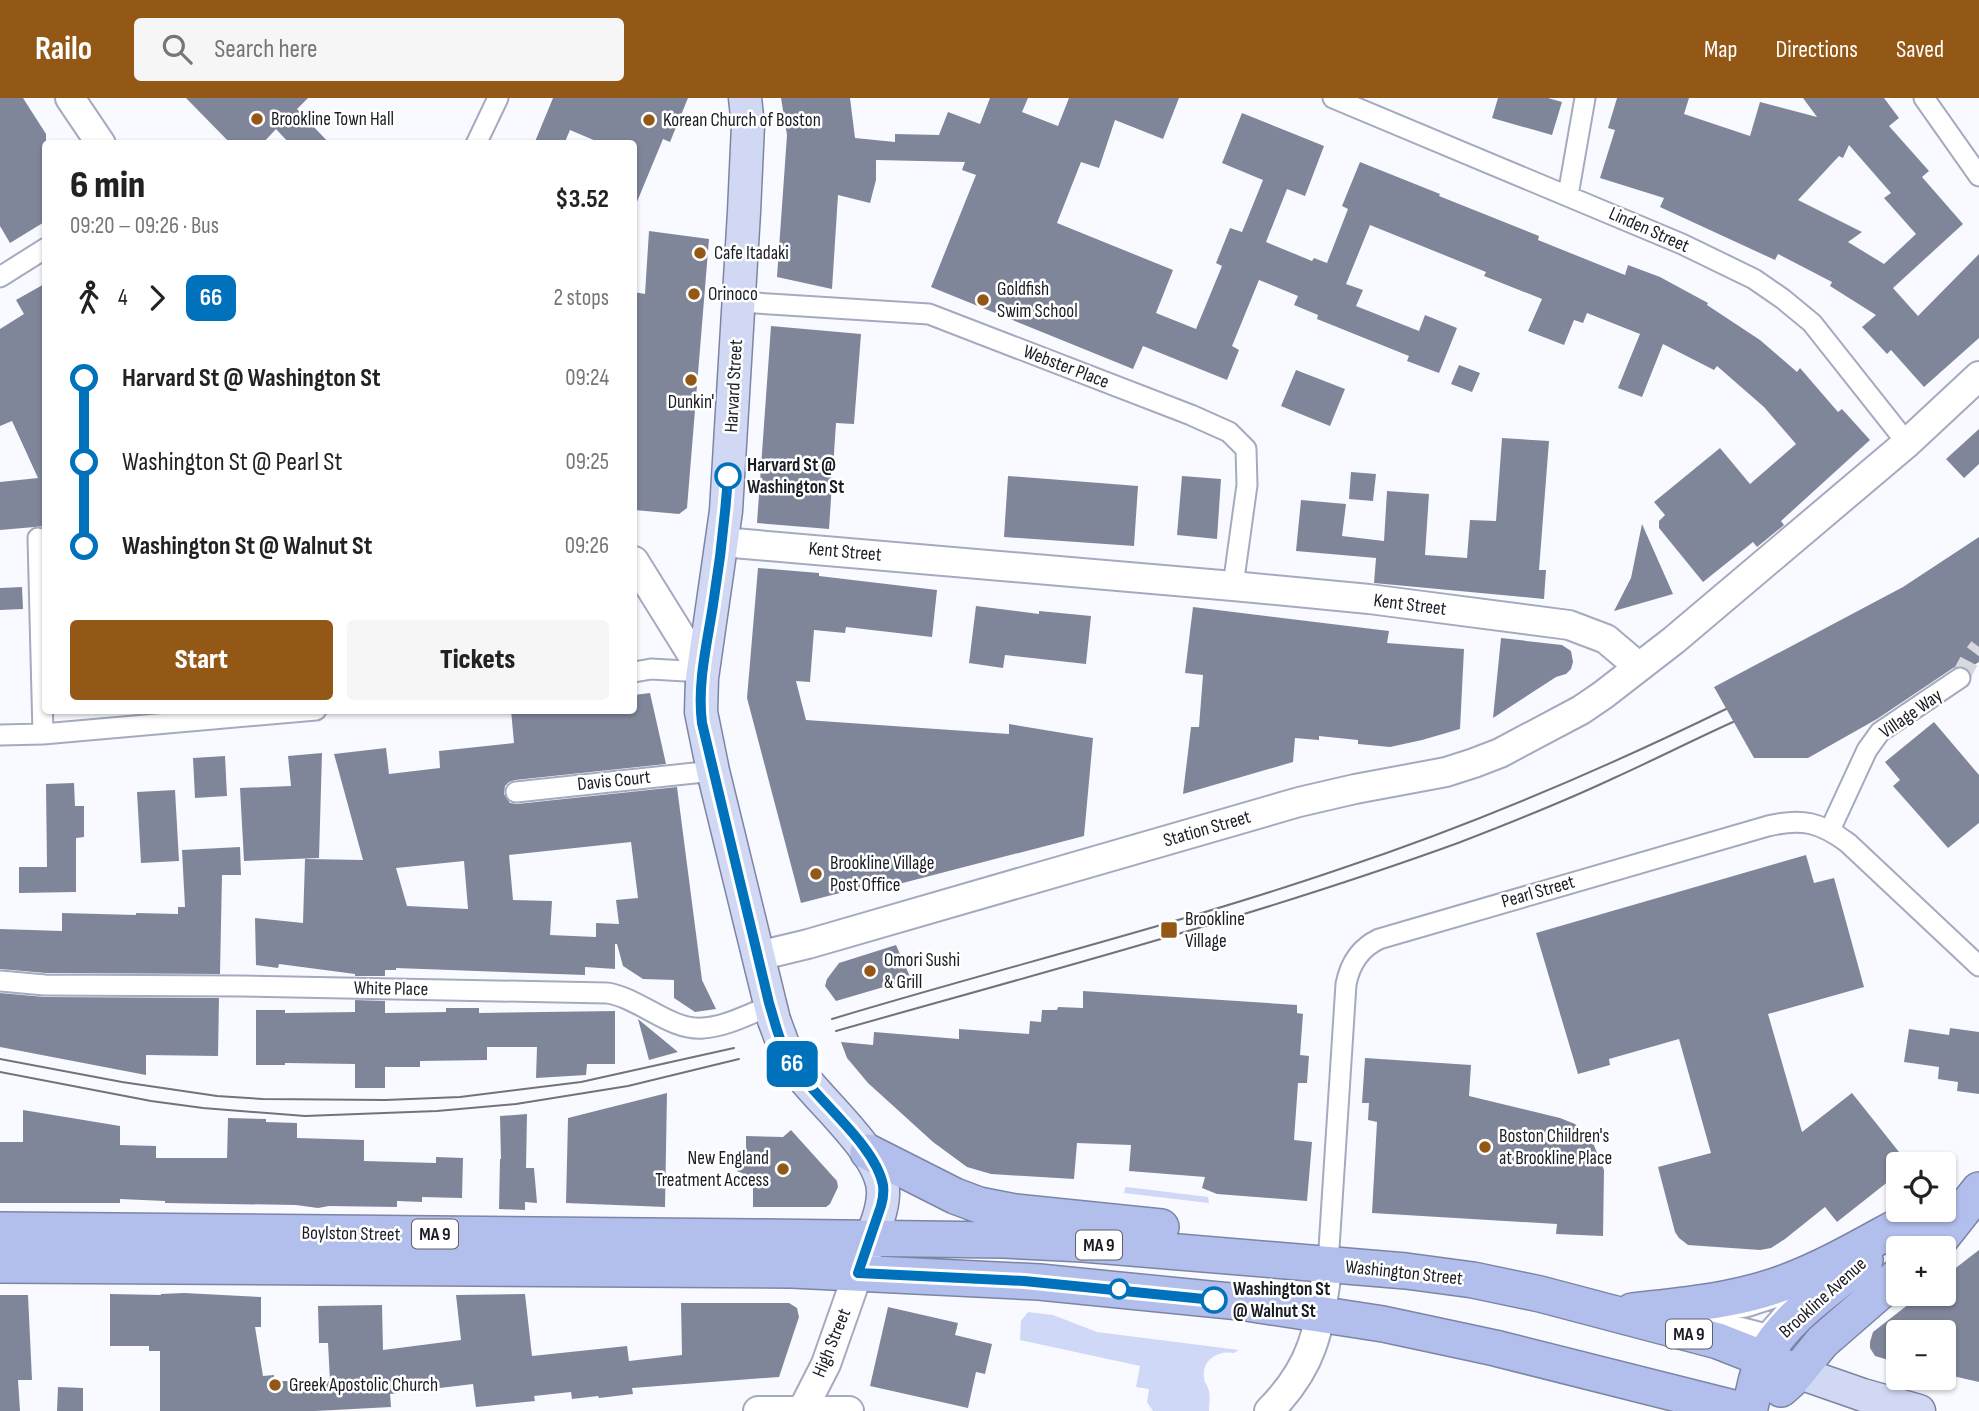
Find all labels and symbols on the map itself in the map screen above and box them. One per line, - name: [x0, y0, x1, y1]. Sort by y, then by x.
- place label: Brookline Town Hall: [271, 108, 394, 131]
- place label: Korean Church of Boston: [663, 109, 821, 132]
- marker: Brookline Town Hall: [249, 111, 265, 127]
- marker: Korean Church of Boston: [641, 112, 657, 128]
- street label: Linden Street: [1605, 202, 1693, 258]
- place label: Cafe Itadaki: [714, 242, 789, 265]
- marker: Cafe Itadaki: [692, 245, 708, 261]
- place label: Goldfish Swim School: [997, 278, 1078, 323]
- place label: Orinoco: [708, 283, 758, 306]
- marker: Orinoco: [686, 286, 702, 302]
- marker: Goldfish Swim School: [975, 292, 991, 308]
- street label: Harvard Street: [720, 339, 748, 433]
- street label: Webster Place: [1020, 340, 1112, 394]
- marker: Dunkin': [683, 372, 699, 388]
- place label: Dunkin': [668, 391, 714, 414]
- place label: Harvard St @ Washington St: [747, 454, 844, 499]
- marker: Harvard St @ Washington St: [715, 463, 741, 489]
- street label: Kent Street: [808, 537, 883, 567]
- street label: Kent Street: [1372, 589, 1448, 621]
- street label: Village Way: [1875, 684, 1947, 744]
- street label: Davis Court: [576, 766, 652, 796]
- street label: Station Street: [1161, 806, 1253, 852]
- place label: Brookline Village Post Office: [830, 852, 935, 897]
- marker: Brookline Village Post Office: [808, 866, 824, 882]
- street label: Pearl Street: [1499, 871, 1577, 913]
- place label: Brookline Village: [1185, 908, 1245, 953]
- marker: Brookline Village: [1159, 920, 1179, 940]
- place label: Omori Sushi & Grill: [884, 949, 960, 994]
- marker: Omori Sushi & Grill: [862, 963, 878, 979]
- street label: White Place: [354, 977, 428, 1001]
- line badge: 66: [760, 1041, 824, 1087]
- place label: Boston Children's at Brookline Place: [1499, 1125, 1612, 1170]
- marker: Boston Children's at Brookline Place: [1477, 1139, 1493, 1155]
- place label: New England Treatment Access: [655, 1147, 769, 1192]
- marker: New England Treatment Access: [775, 1161, 791, 1177]
- road number: MA 9: [412, 1219, 458, 1248]
- street label: Boylston Street: [301, 1222, 401, 1246]
- road number: MA 9: [1076, 1230, 1122, 1260]
- street label: Brookline Avenue: [1775, 1253, 1871, 1343]
- street label: Washington Street: [1344, 1255, 1464, 1291]
- place label: Washington St @ Walnut St: [1233, 1278, 1330, 1323]
- unlabelled marker: [1109, 1279, 1129, 1299]
- marker: Washington St @ Walnut St: [1201, 1287, 1227, 1313]
- street label: High Street: [808, 1305, 856, 1381]
- road number: MA 9: [1666, 1320, 1712, 1349]
- place label: Greek Apostolic Church: [289, 1374, 438, 1397]
- marker: Greek Apostolic Church: [267, 1377, 283, 1393]

